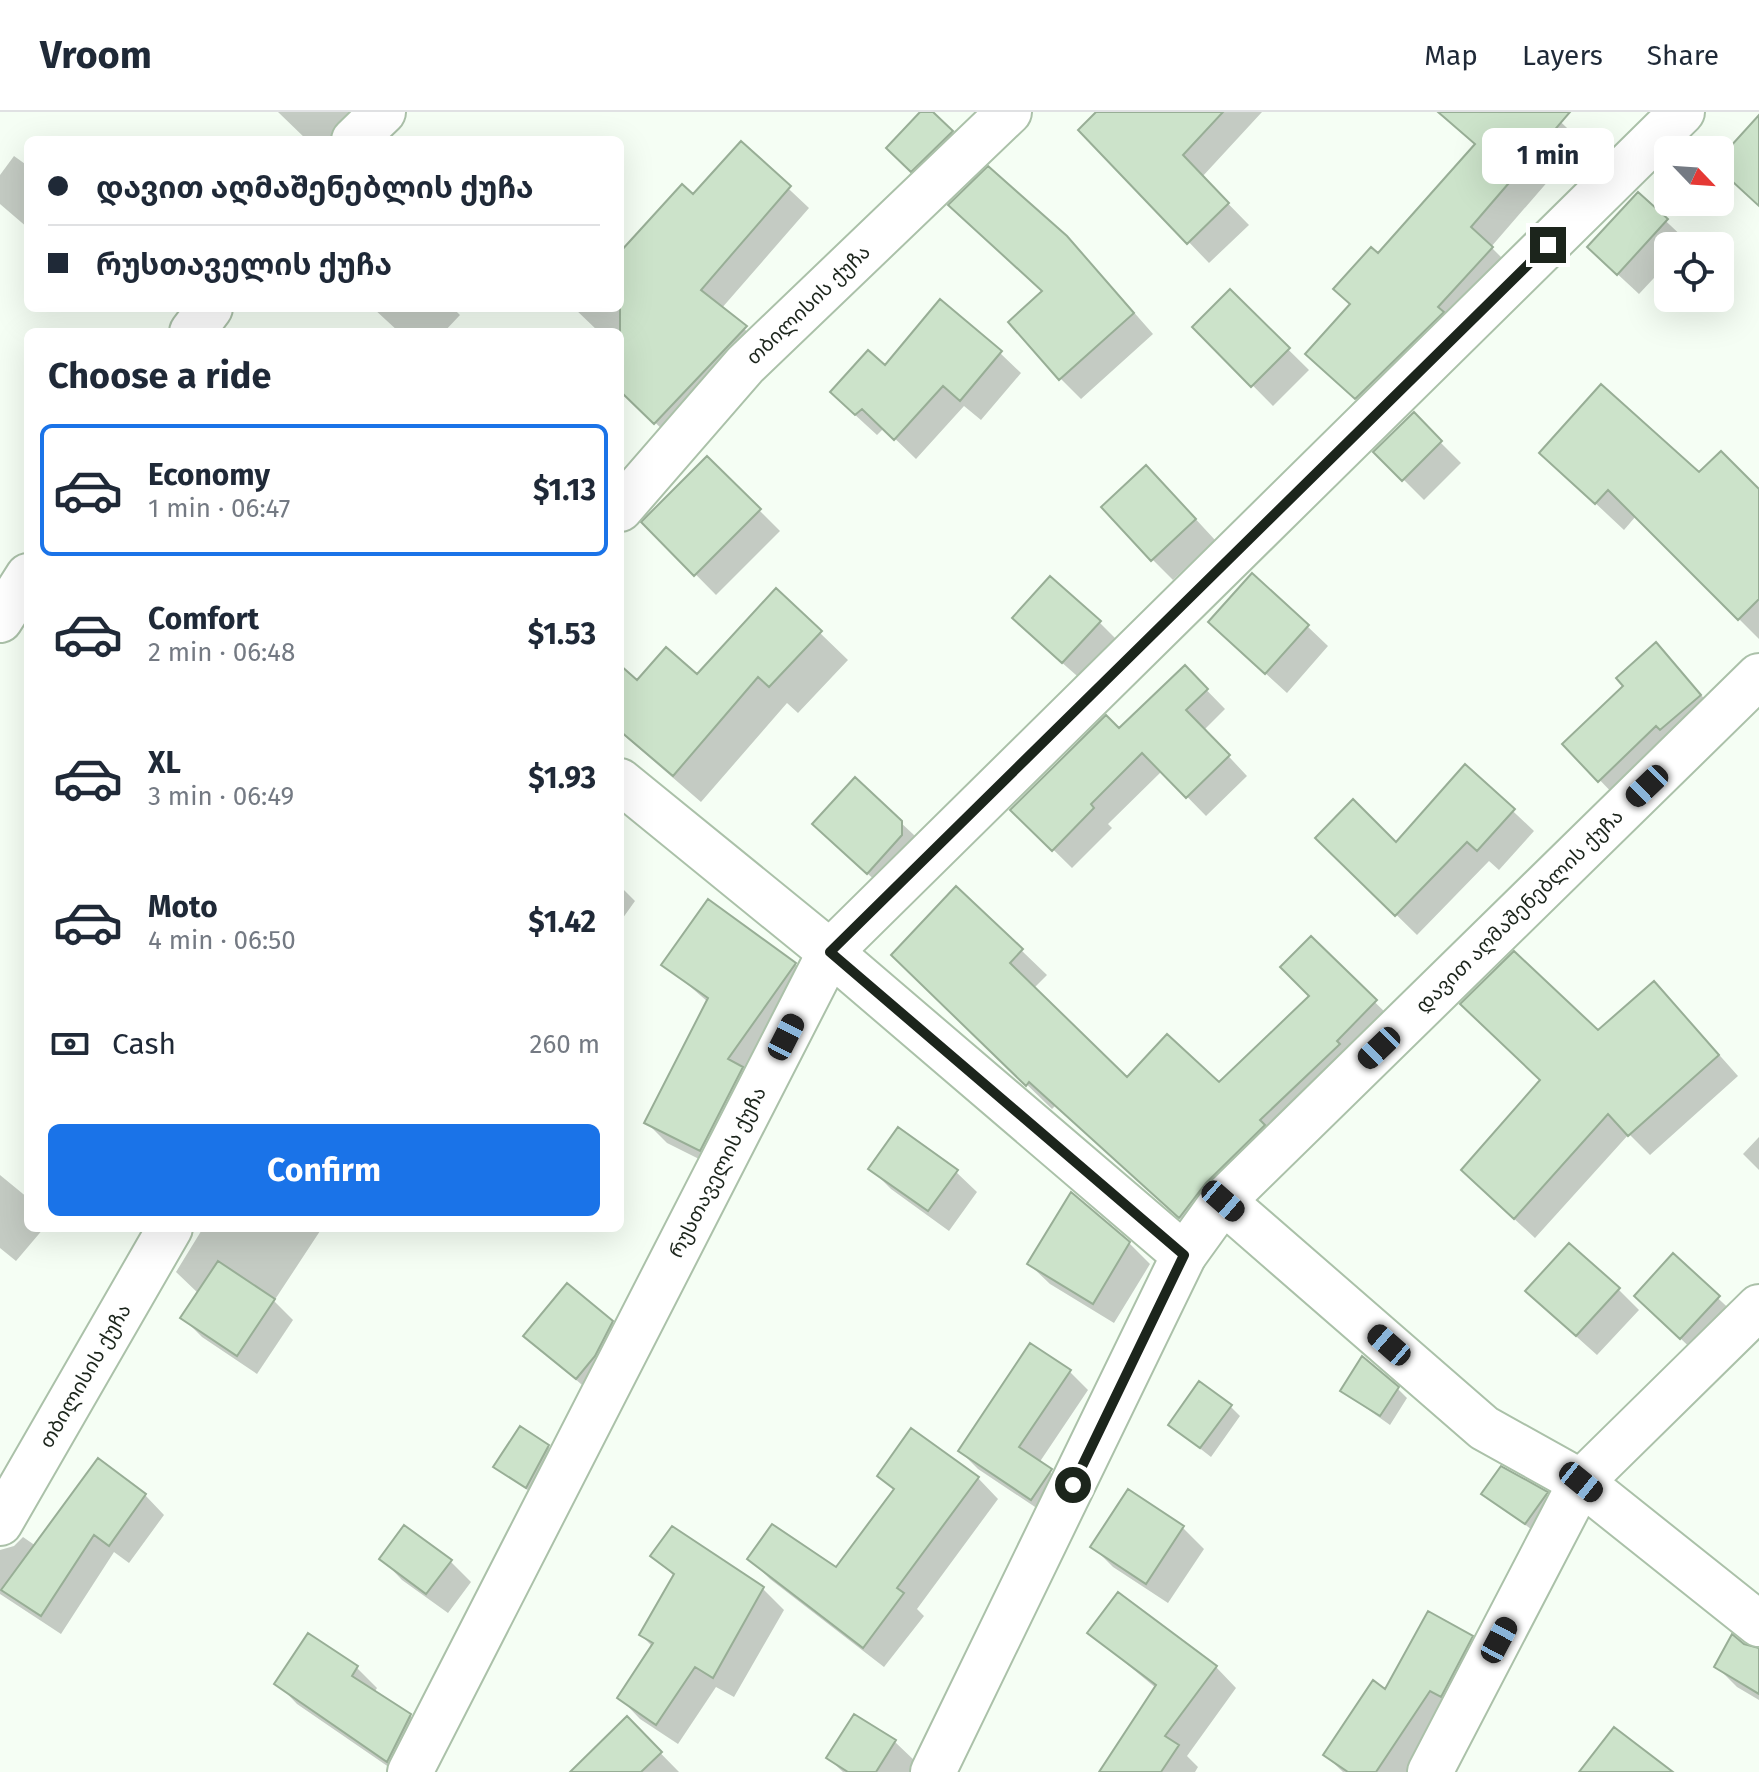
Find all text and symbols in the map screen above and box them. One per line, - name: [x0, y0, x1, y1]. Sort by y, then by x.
- text: Vroom: [40, 32, 152, 78]
- text: Map: [1424, 39, 1478, 72]
- text: Layers: [1522, 39, 1603, 72]
- text: Share: [1647, 39, 1719, 72]
- callout: 1 min: [1482, 129, 1614, 185]
- north arrow: [1654, 136, 1734, 216]
- map controls: [1654, 136, 1734, 312]
- text: 1 min: [1517, 140, 1579, 171]
- text: დავით აღმაშენებლის ქუჩა: [96, 170, 534, 206]
- route end: [1530, 227, 1566, 263]
- button: locate: [1654, 232, 1734, 312]
- street label: თბილისის ქუჩა: [741, 240, 875, 369]
- text: რუსთაველის ქუჩა: [96, 247, 392, 283]
- text: Choose a ride: [48, 354, 271, 398]
- icon: car: [52, 454, 124, 526]
- text: Economy: [148, 457, 270, 493]
- text: $1.13: [533, 472, 596, 508]
- text: 1 min · 06:47: [148, 493, 290, 524]
- icon: car: [52, 598, 124, 670]
- text: Comfort: [148, 601, 259, 637]
- text: $1.53: [528, 616, 596, 652]
- text: 2 min · 06:48: [148, 637, 295, 668]
- icon: car: [52, 742, 124, 814]
- text: XL: [148, 745, 181, 781]
- text: $1.93: [528, 760, 596, 796]
- car: [1621, 761, 1673, 811]
- text: 3 min · 06:49: [148, 781, 294, 812]
- street label: დავით აღმაშენებლის ქუჩა: [1411, 804, 1628, 1018]
- icon: car: [52, 886, 124, 958]
- text: Moto: [148, 889, 218, 925]
- text: $1.42: [528, 904, 596, 940]
- text: 4 min · 06:50: [148, 925, 296, 956]
- car: [764, 1010, 808, 1064]
- icon: cash: [48, 1022, 92, 1066]
- car: [1353, 1023, 1405, 1073]
- text: Cash: [112, 1026, 176, 1062]
- text: 260 m: [530, 1029, 600, 1060]
- street label: რუსთაველის ქუჩა: [664, 1083, 771, 1262]
- button: Confirm: [48, 1124, 600, 1216]
- car: [1197, 1176, 1249, 1226]
- street label: თბილისის ქუჩა: [34, 1299, 136, 1452]
- car: [1363, 1320, 1415, 1370]
- car: [1555, 1458, 1607, 1506]
- route start: [1055, 1467, 1091, 1503]
- car: [1477, 1613, 1521, 1667]

